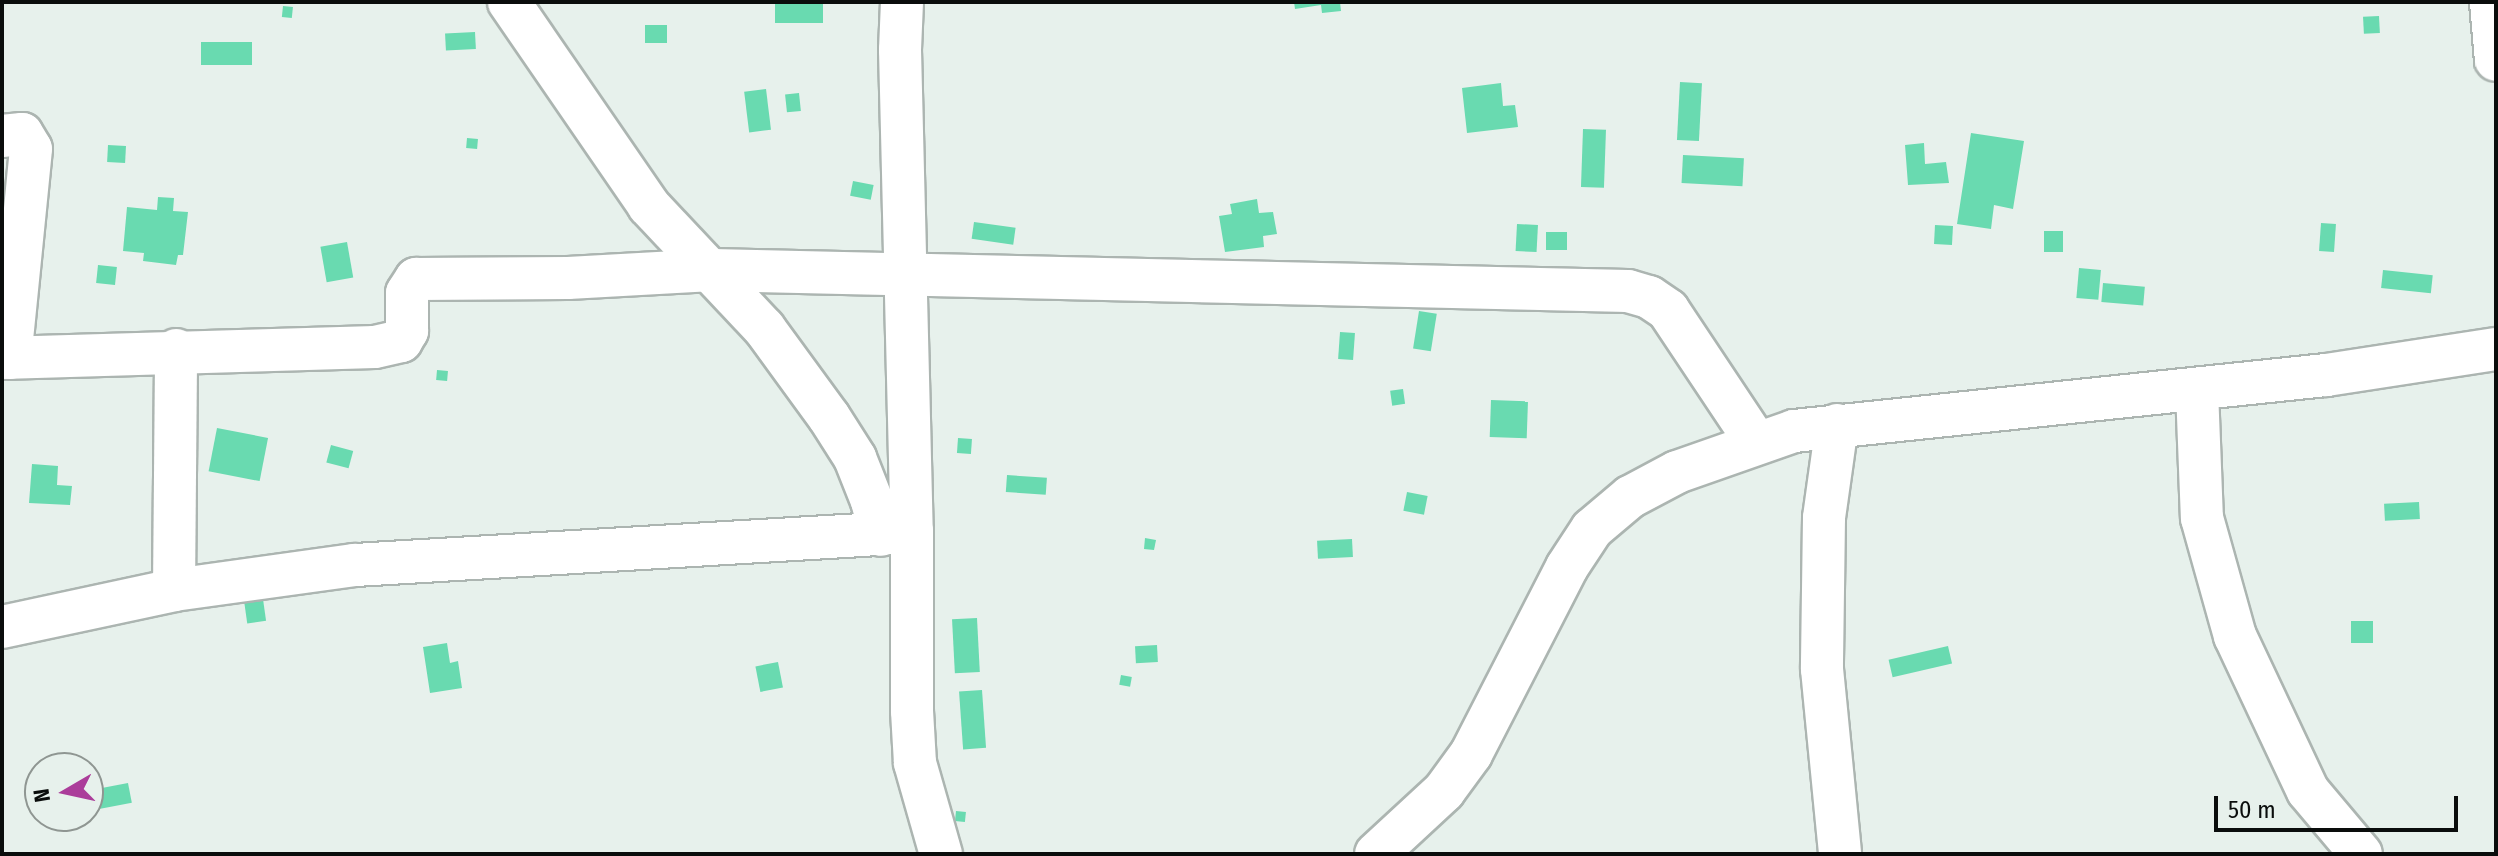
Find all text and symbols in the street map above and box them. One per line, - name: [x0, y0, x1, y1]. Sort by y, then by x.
- north arrow: [24, 752, 104, 832]
- scale bar: [2218, 780, 2462, 830]
- text: N: [27, 787, 56, 804]
- text: 50 m: [2228, 796, 2276, 824]

